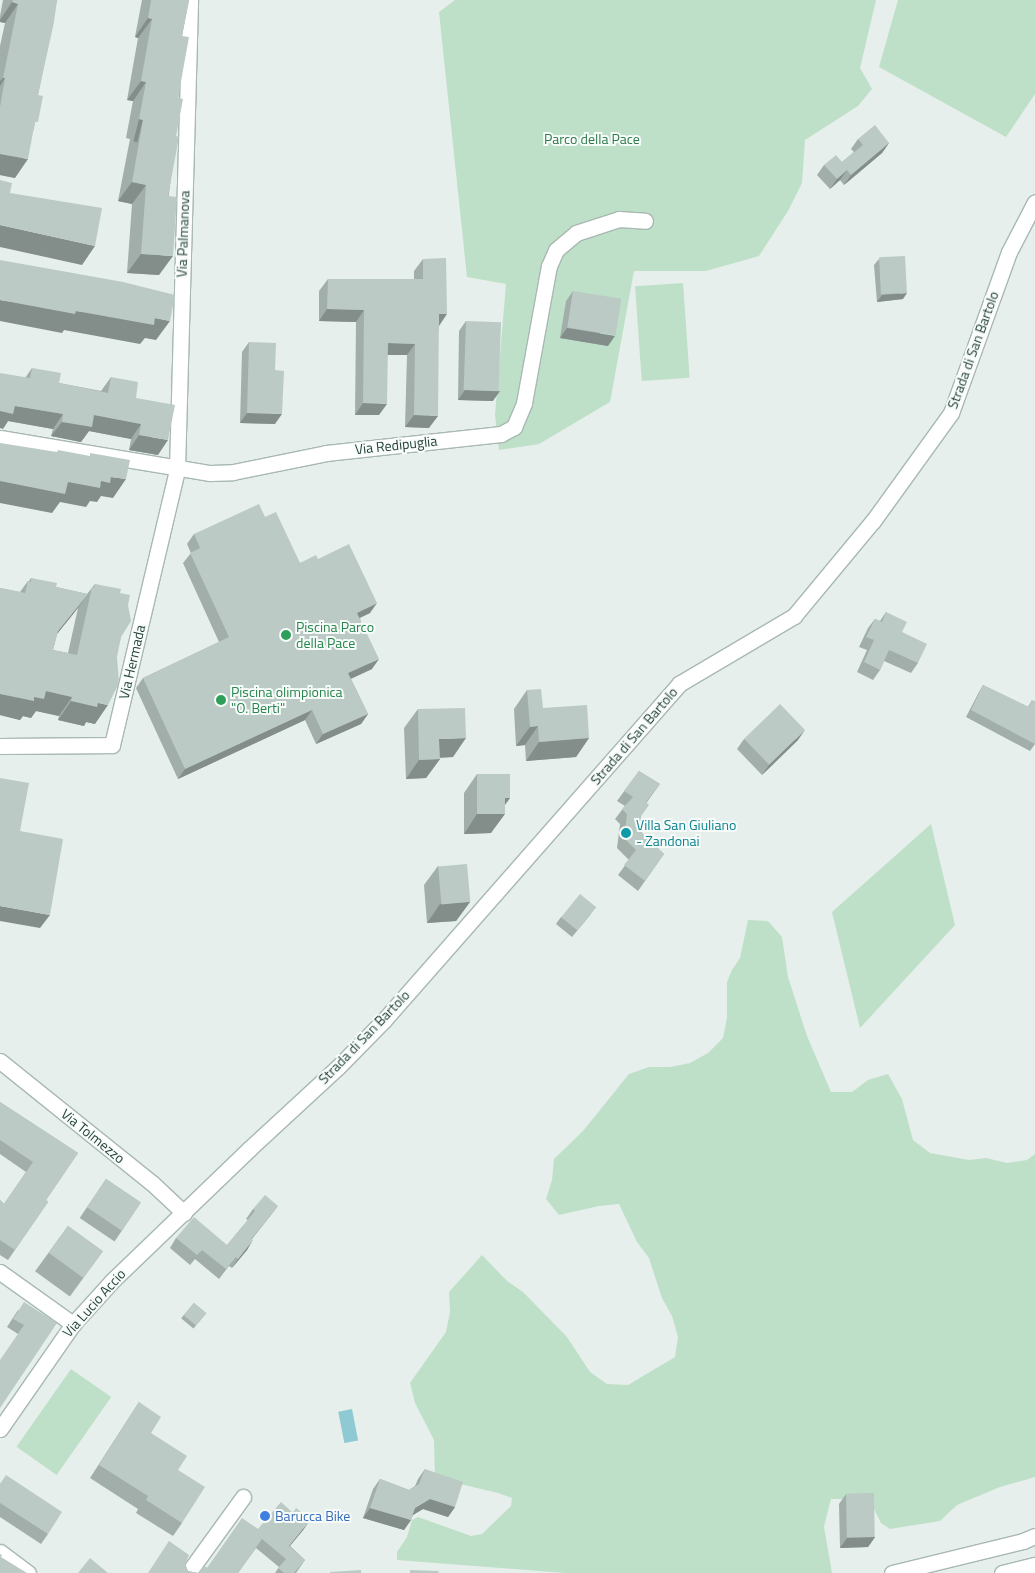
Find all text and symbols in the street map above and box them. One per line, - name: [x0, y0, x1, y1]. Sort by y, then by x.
- park label: Parco della Pace: [544, 131, 640, 147]
- street label: Via Palmanova: [173, 190, 193, 278]
- street label: Strada di San Bartolo: [944, 289, 1002, 411]
- street label: Via Redipuglia: [354, 432, 438, 458]
- place label: Piscina Parco della Pace: [296, 619, 374, 652]
- street label: Via Hermada: [115, 623, 149, 701]
- marker: Piscina Parco della Pace: [280, 629, 292, 641]
- place label: Piscina olimpionica "O. Berti": [231, 684, 343, 716]
- street label: Strada di San Bartolo: [587, 684, 681, 788]
- marker: Piscina olimpionica "O. Berti": [215, 694, 227, 706]
- place label: Villa San Giuliano - Zandonai: [636, 817, 736, 850]
- marker: Villa San Giuliano - Zandonai: [620, 827, 632, 839]
- street label: Strada di San Bartolo: [315, 987, 413, 1087]
- street label: Via Tolmezzo: [58, 1105, 128, 1167]
- street label: Via Lucio Accio: [59, 1265, 129, 1341]
- place label: Barucca Bike: [275, 1508, 350, 1524]
- marker: Barucca Bike: [259, 1510, 271, 1522]

